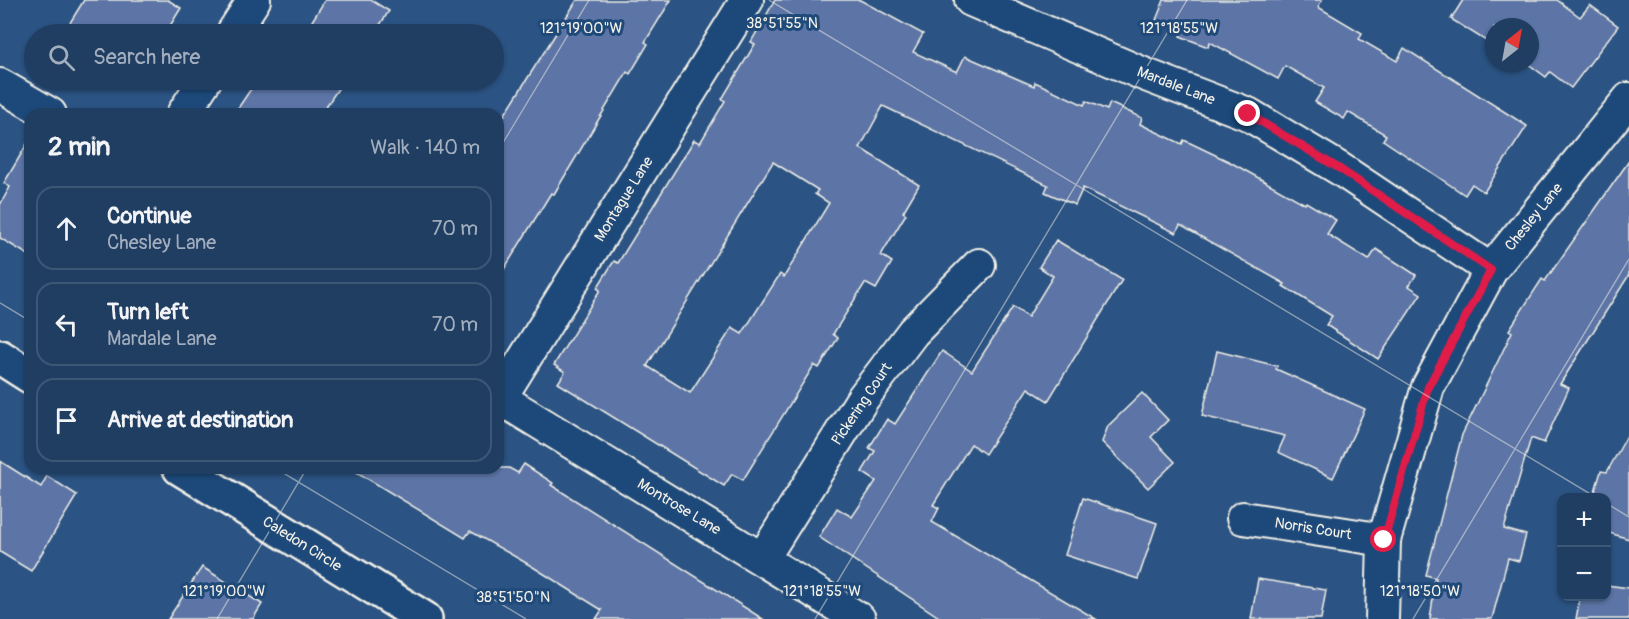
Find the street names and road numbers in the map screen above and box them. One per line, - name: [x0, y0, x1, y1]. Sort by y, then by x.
- street label: Mardale Lane: [1134, 62, 1218, 110]
- street label: Montague Lane: [590, 152, 658, 245]
- street label: Chesley Lane: [1501, 179, 1568, 255]
- street label: Pickering Court: [827, 358, 897, 449]
- street label: Montrose Lane: [634, 475, 725, 540]
- street label: Caledon Circle: [259, 512, 346, 576]
- street label: Norris Court: [1273, 514, 1354, 545]

